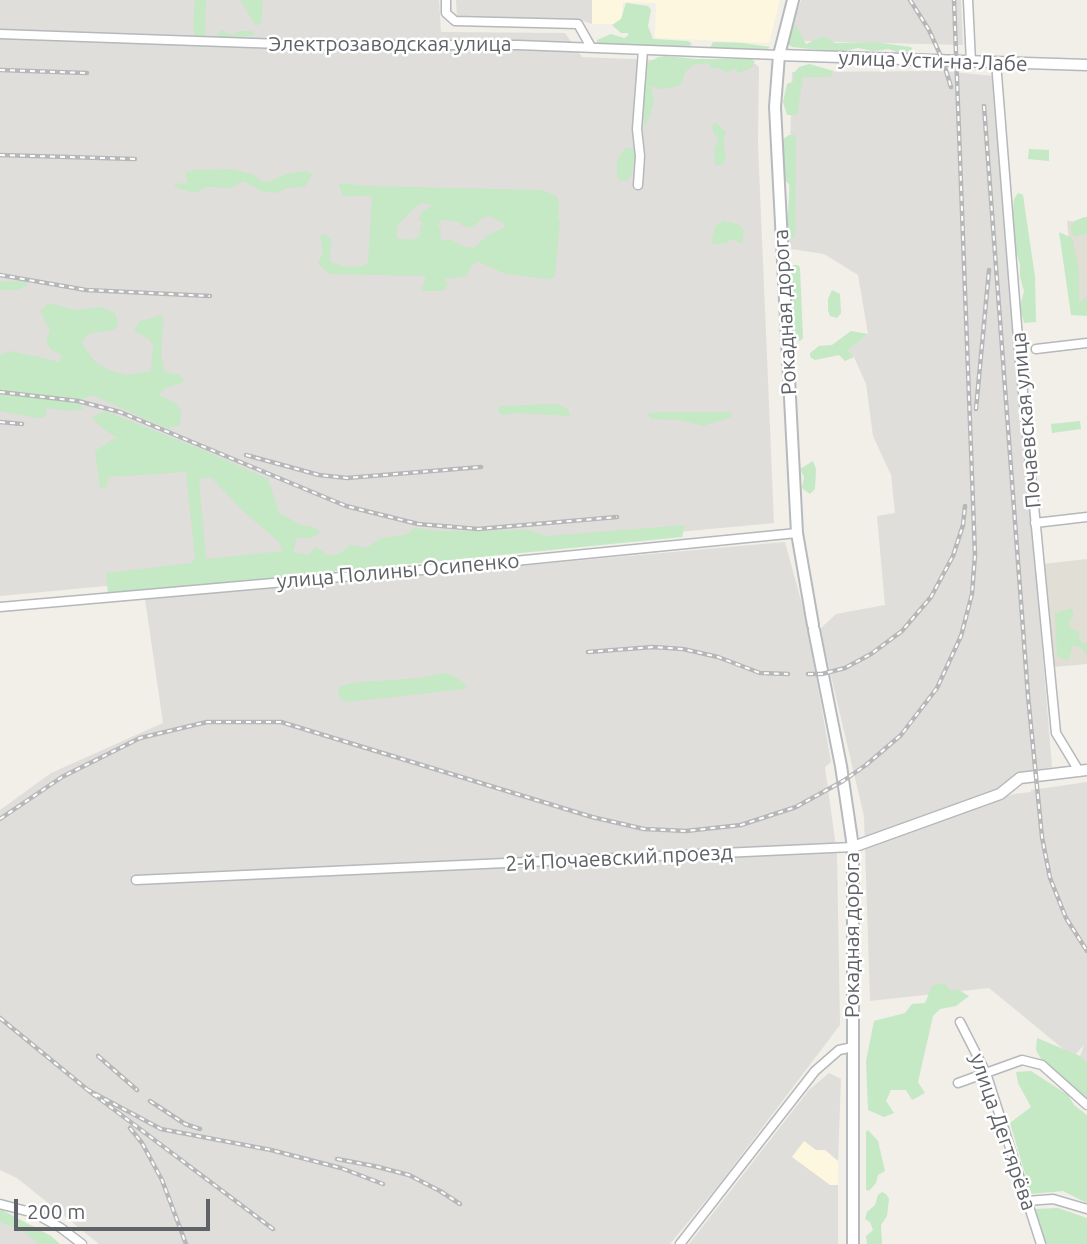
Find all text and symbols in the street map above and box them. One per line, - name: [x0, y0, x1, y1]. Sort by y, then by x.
- street label: Электрозаводская улица: [268, 31, 512, 57]
- street label: улица Усти-на-Лабе: [838, 45, 1028, 77]
- street label: Рокадная дорога: [768, 228, 802, 396]
- street label: Почаевская улица: [1006, 331, 1046, 509]
- street label: улица Полины Осипенко: [276, 548, 520, 594]
- street label: 2-й Почаевский проезд: [505, 839, 733, 877]
- street label: Рокадная дорога: [839, 852, 865, 1018]
- street label: улица Дегтярёва: [964, 1050, 1042, 1214]
- scale bar: [18, 1184, 214, 1228]
- text: 200 m: [27, 1199, 85, 1223]

